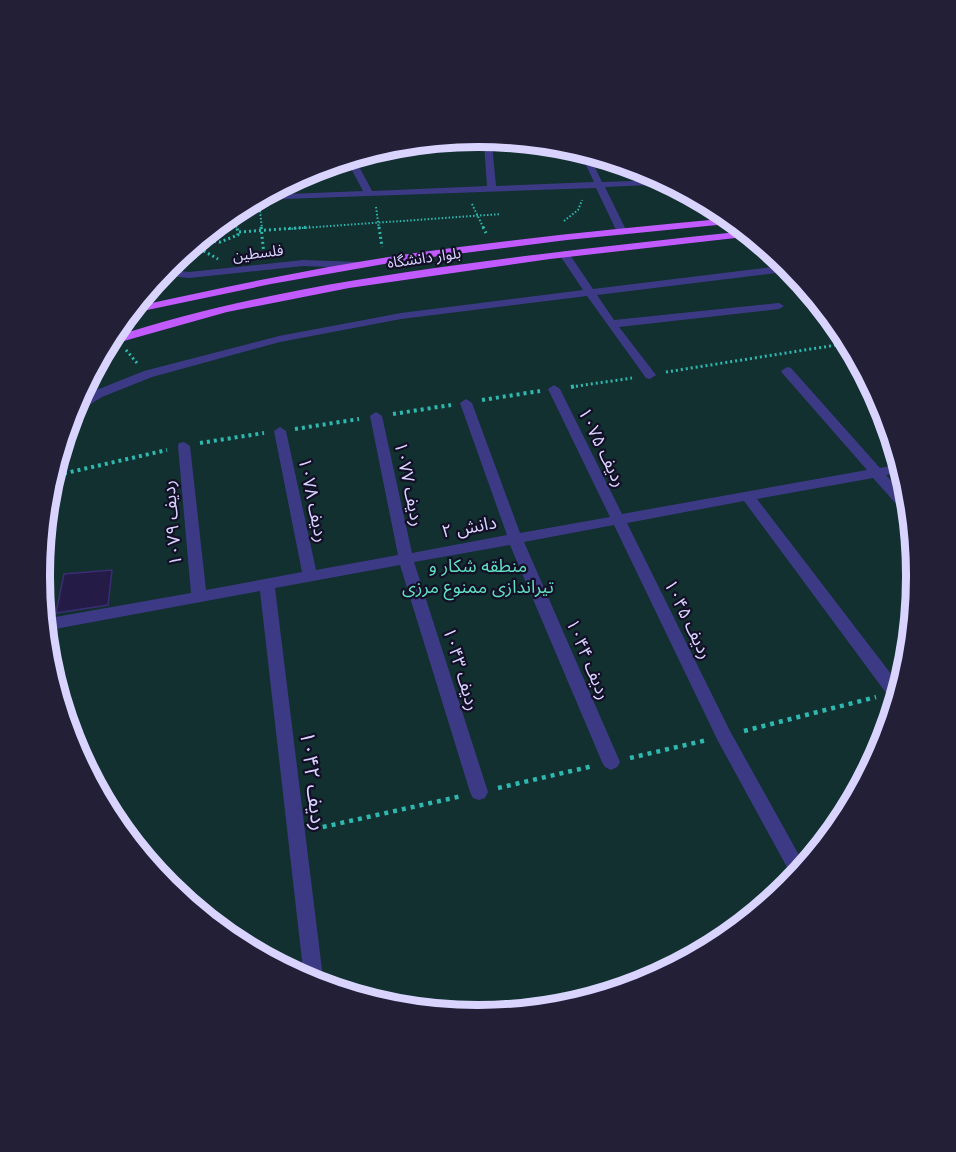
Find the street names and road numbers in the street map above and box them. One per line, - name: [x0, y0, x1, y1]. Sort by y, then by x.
- street label: فلسطین: [231, 239, 285, 265]
- street label: بلوار دانشگاه: [386, 242, 462, 272]
- street label: ردیف ۱۰۷۵: [573, 403, 632, 490]
- street label: ردیف ۱۰۷۷: [389, 439, 431, 528]
- street label: ردیف ۱۰۷۸: [293, 455, 335, 544]
- street label: ردیف ۱۰۷۹: [155, 479, 187, 567]
- street label: دانش ۲: [439, 509, 498, 543]
- street label: ردیف ۱۰۴۵: [659, 575, 718, 662]
- street label: ردیف ۱۰۴۴: [561, 614, 617, 703]
- street label: ردیف ۱۰۴۳: [438, 624, 486, 713]
- street label: ردیف ۱۰۴۲: [294, 730, 334, 832]

